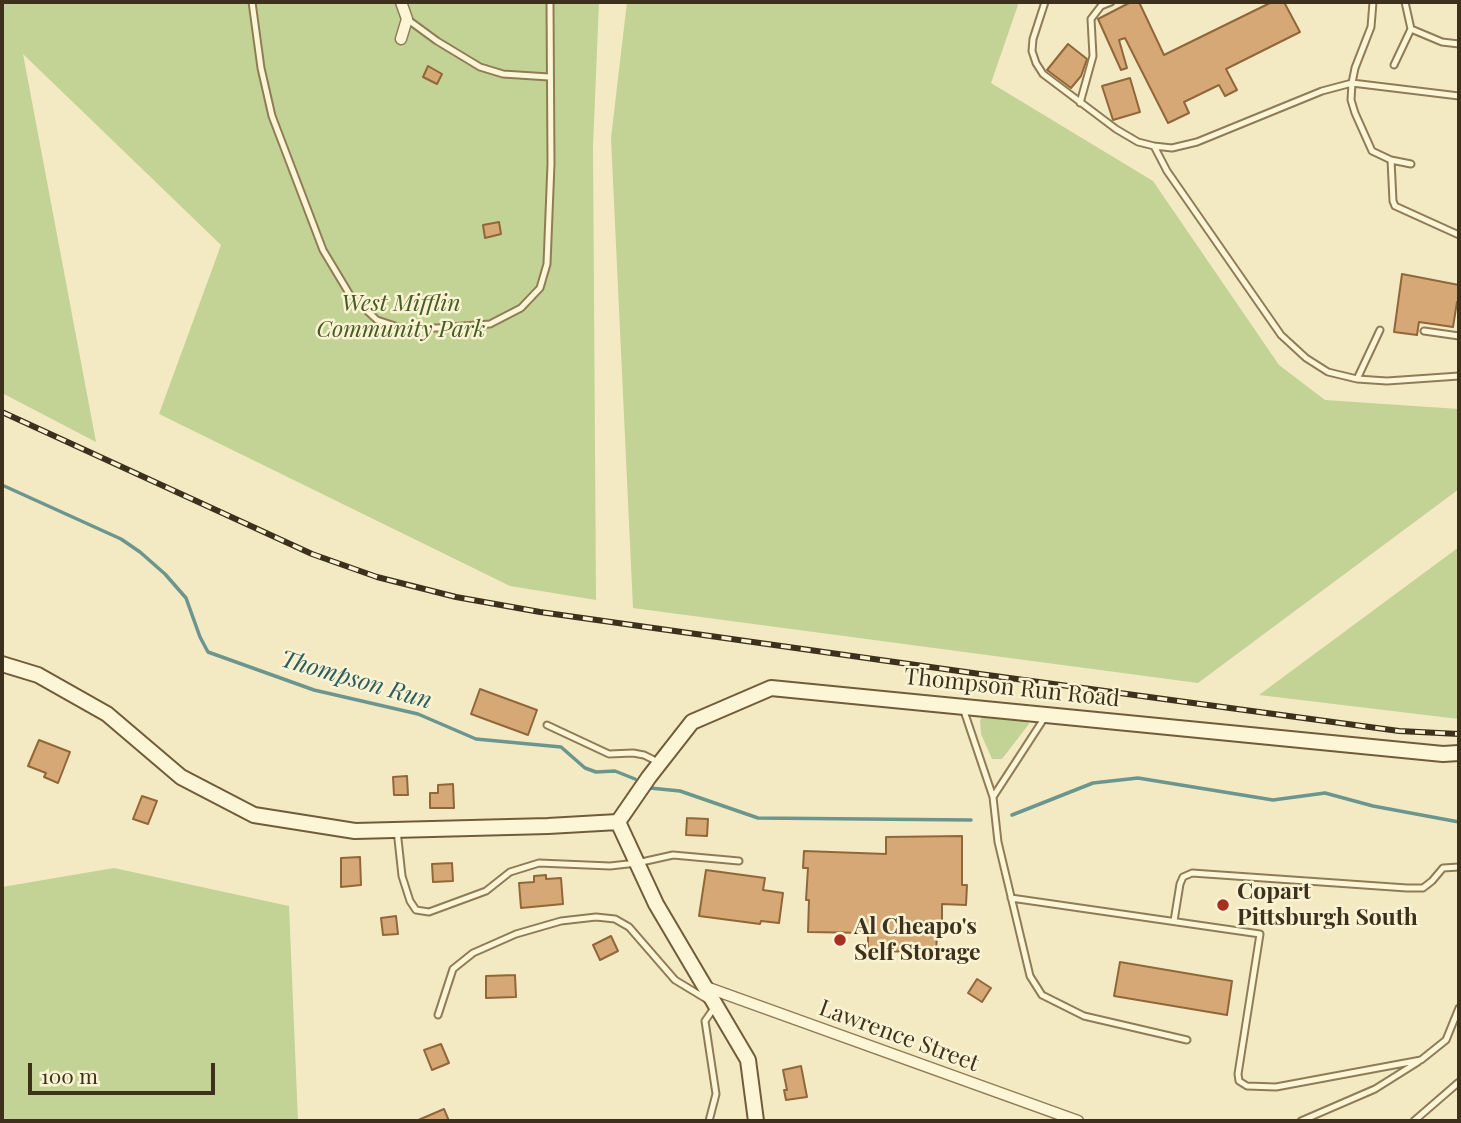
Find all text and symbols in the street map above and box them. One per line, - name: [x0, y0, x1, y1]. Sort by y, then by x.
- park label: West Mifflin Community Park: [317, 290, 485, 344]
- water label: Thompson Run: [277, 645, 435, 715]
- street label: Thompson Run Road: [903, 663, 1121, 713]
- place label: Copart Pittsburgh South: [1237, 878, 1418, 932]
- marker: Copart Pittsburgh South: [1215, 897, 1231, 913]
- place label: Al Cheapo's Self Storage: [854, 913, 981, 967]
- marker: Al Cheapo's Self Storage: [832, 932, 848, 948]
- street label: Lawrence Street: [815, 994, 983, 1078]
- scale bar: [32, 1050, 219, 1094]
- text: 100 m: [41, 1061, 98, 1089]

